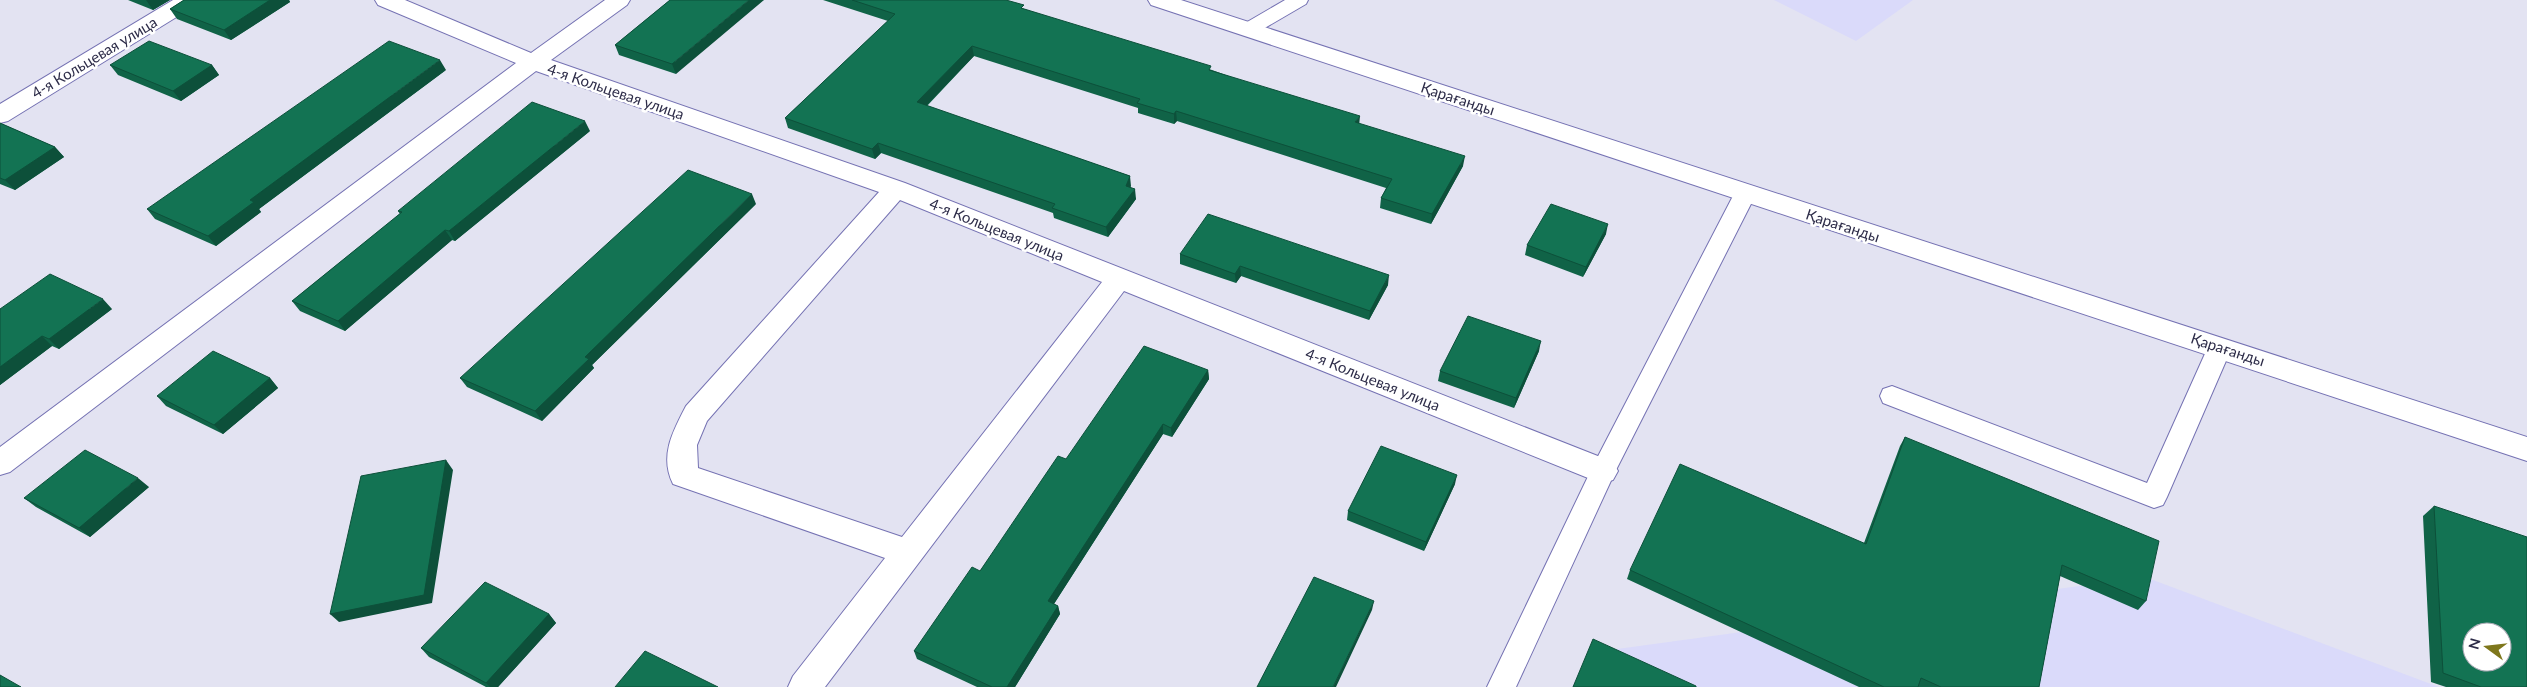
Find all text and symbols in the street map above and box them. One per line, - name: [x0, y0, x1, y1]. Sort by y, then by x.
- street label: 4-я Кольцевая улица: [28, 12, 160, 102]
- street label: 4-я Кольцевая улица: [545, 59, 687, 123]
- street label: Қарағанды: [1419, 78, 1497, 118]
- street label: 4-я Кольцевая улица: [927, 194, 1067, 264]
- street label: Қарағанды: [1804, 205, 1882, 245]
- street label: Қарағанды: [2189, 329, 2267, 369]
- street label: 4-я Кольцевая улица: [1303, 344, 1443, 414]
- north arrow: [2462, 622, 2512, 672]
- text: N: [2464, 636, 2484, 651]

